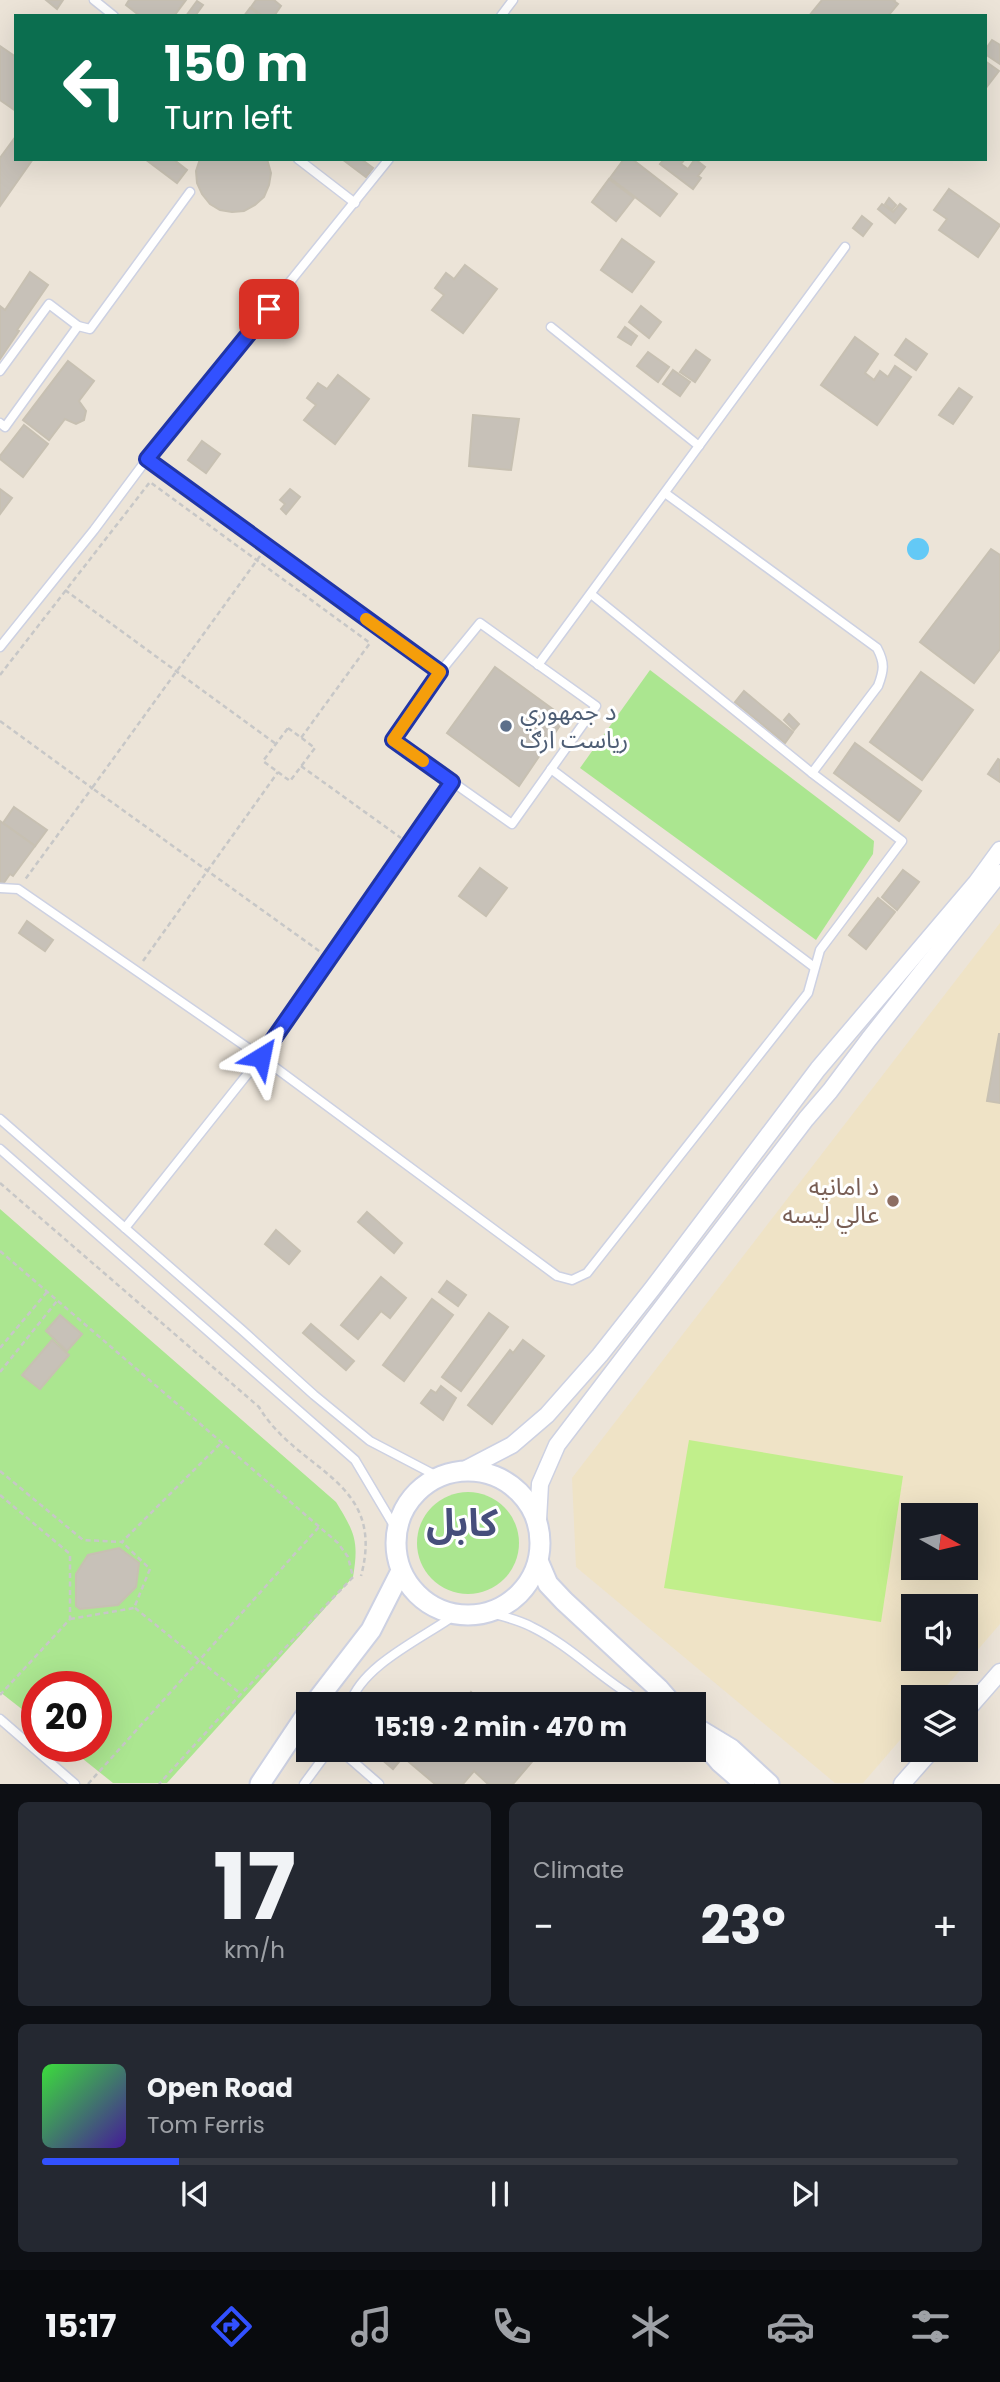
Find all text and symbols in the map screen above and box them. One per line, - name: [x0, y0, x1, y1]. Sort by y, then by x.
- text: 150 m: [164, 30, 309, 98]
- icon: left: [49, 42, 140, 133]
- text: Turn left: [164, 95, 293, 140]
- pin: [239, 279, 299, 339]
- icon: arrive: [250, 290, 288, 328]
- place label: د جمهوري ریاست ارګ: [520, 695, 628, 756]
- marker: د جمهوري ریاست ارګ: [498, 718, 514, 734]
- position arrow: [224, 1020, 298, 1094]
- place label: د امانیه عالي لیسه: [782, 1170, 879, 1234]
- marker: د امانیه عالي لیسه: [885, 1193, 901, 1209]
- district label: کابل: [426, 1496, 498, 1549]
- north arrow: [901, 1503, 978, 1580]
- map controls: [901, 1503, 978, 1762]
- button: sound: [901, 1594, 978, 1671]
- speed limit sign: 20: [21, 1671, 112, 1762]
- button: layers: [901, 1685, 978, 1762]
- text: 15:19 · 2 min · 470 m: [375, 1709, 627, 1745]
- text: 17: [213, 1823, 296, 1951]
- text: Climate: [533, 1854, 624, 1886]
- text: 23°: [700, 1889, 786, 1962]
- text: −: [533, 1900, 554, 1953]
- text: +: [932, 1900, 958, 1953]
- text: km/h: [224, 1934, 285, 1966]
- text: Open Road: [147, 2070, 293, 2106]
- text: Tom Ferris: [147, 2109, 265, 2141]
- icon: previous: [176, 2175, 214, 2213]
- icon: pause: [481, 2175, 519, 2213]
- icon: next: [786, 2175, 824, 2213]
- icon: directions: [207, 2302, 256, 2351]
- icon: music: [347, 2302, 396, 2351]
- icon: phone: [487, 2302, 536, 2351]
- icon: climate: [626, 2302, 675, 2351]
- icon: car: [766, 2302, 815, 2351]
- icon: filters: [906, 2302, 955, 2351]
- text: 15:17: [45, 2303, 116, 2348]

